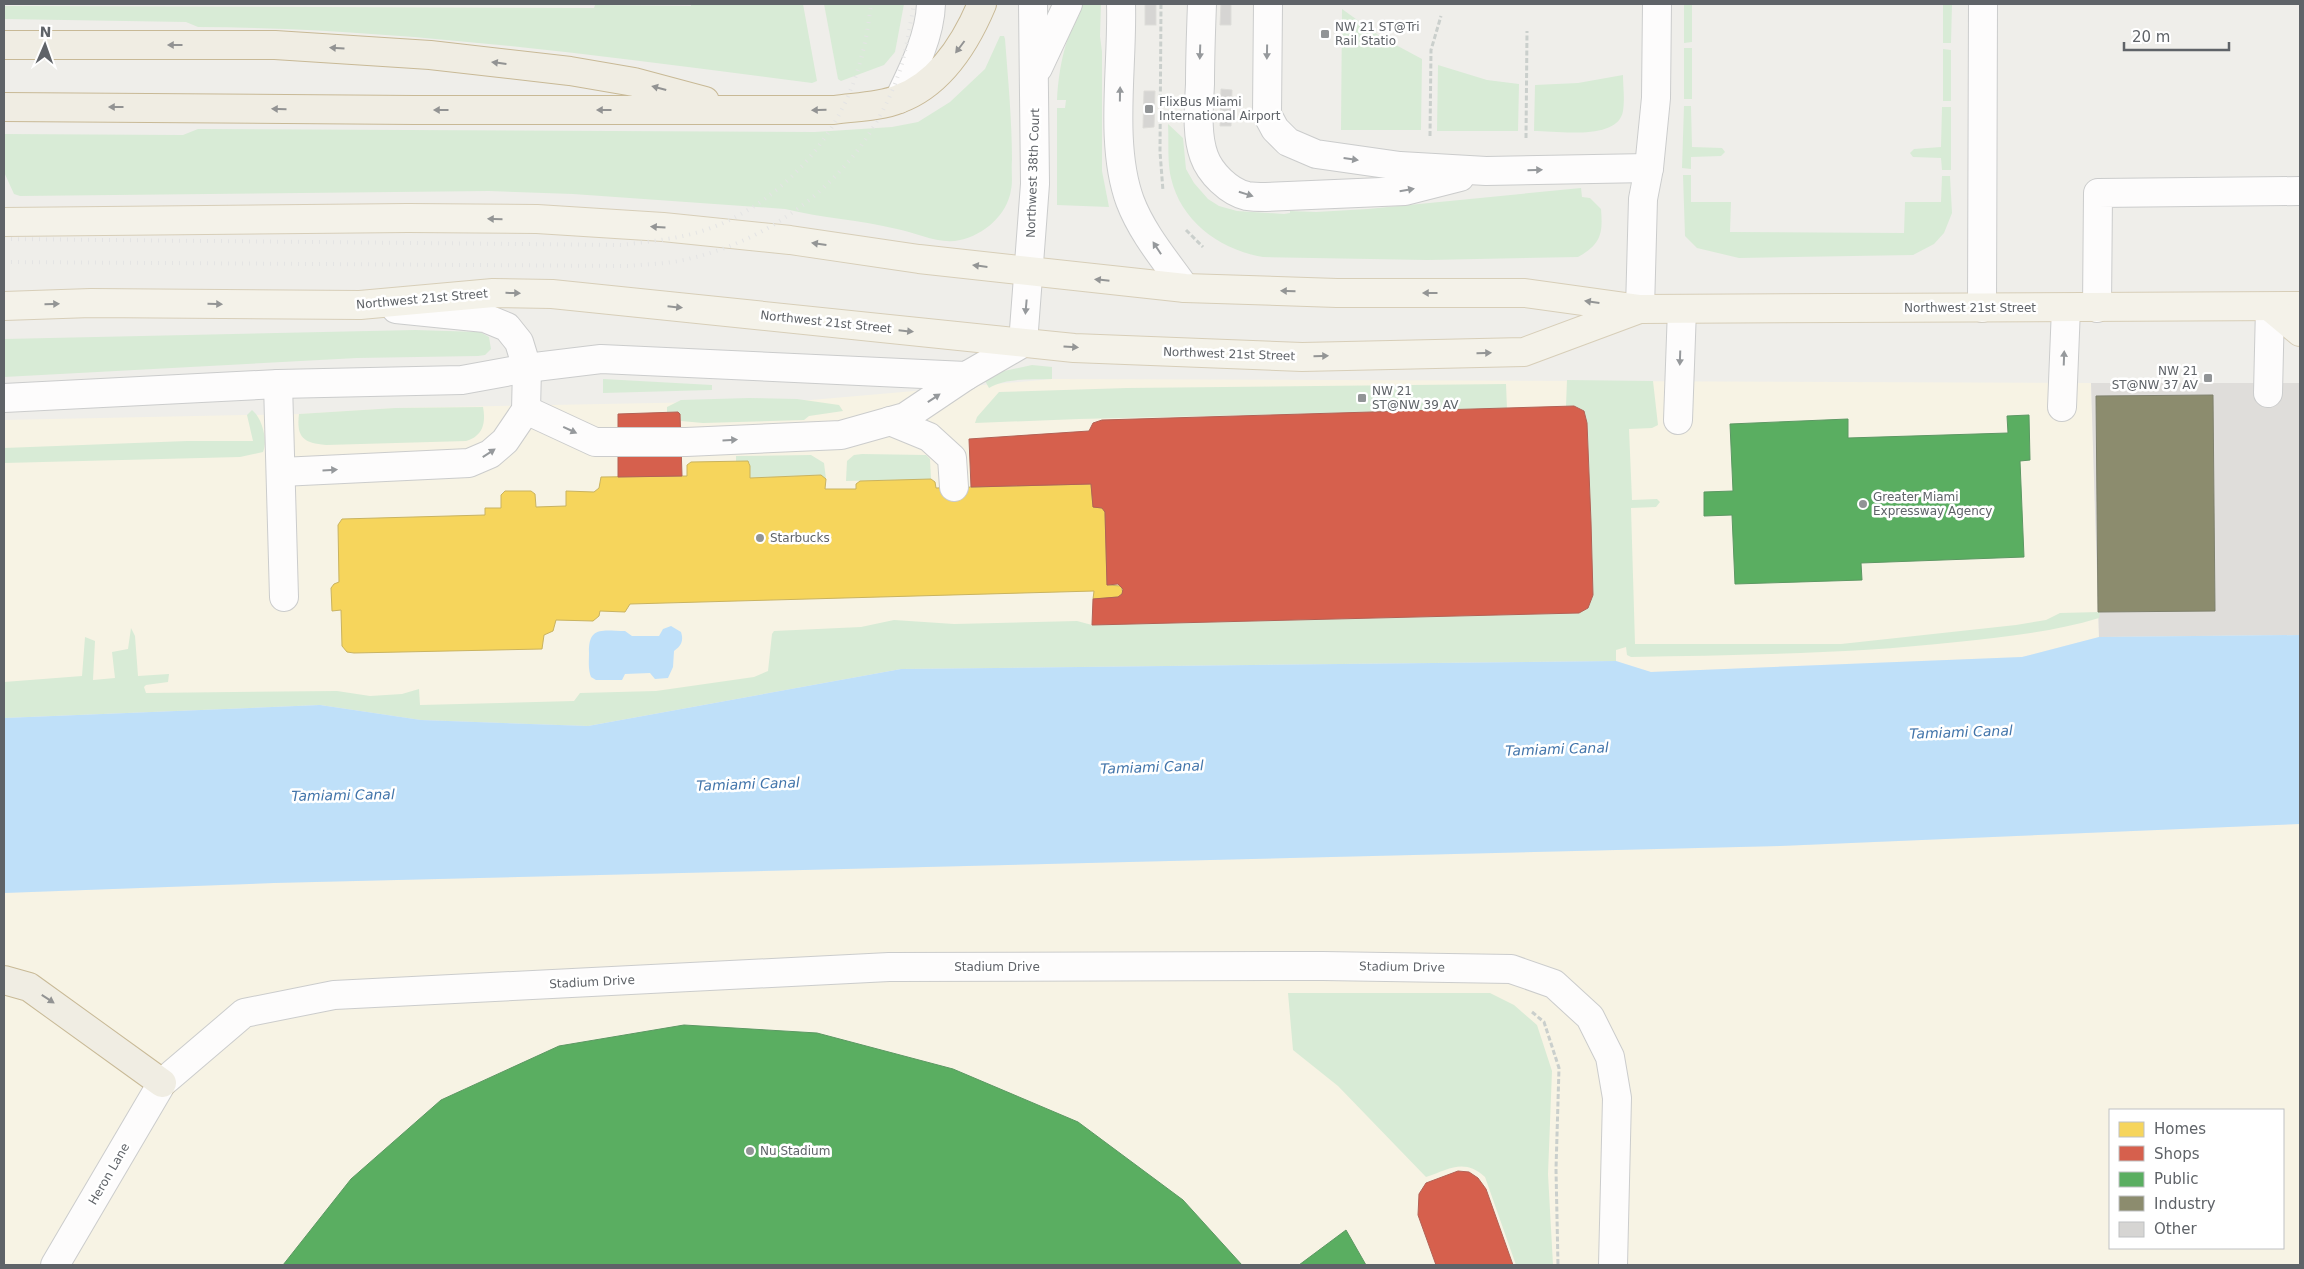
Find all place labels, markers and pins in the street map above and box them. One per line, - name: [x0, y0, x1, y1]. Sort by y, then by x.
- place label: NW 21 ST@Tri Rail Statio: [1335, 20, 1420, 48]
- marker: NW 21 ST@Tri Rail Statio: [1319, 28, 1331, 40]
- place label: FlixBus Miami International Airport: [1159, 95, 1281, 123]
- marker: FlixBus Miami International Airport: [1143, 103, 1155, 115]
- place label: NW 21 ST@NW 37 AV: [2112, 364, 2199, 392]
- marker: NW 21 ST@NW 37 AV: [2202, 372, 2214, 384]
- place label: NW 21 ST@NW 39 AV: [1372, 384, 1459, 412]
- marker: NW 21 ST@NW 39 AV: [1356, 392, 1368, 404]
- place label: Greater Miami Expressway Agency: [1873, 490, 1992, 518]
- marker: Greater Miami Expressway Agency: [1857, 498, 1869, 510]
- place label: Starbucks: [770, 531, 830, 545]
- marker: Starbucks: [754, 532, 766, 544]
- place label: Nu Stadium: [760, 1144, 830, 1158]
- marker: Nu Stadium: [744, 1145, 756, 1157]

